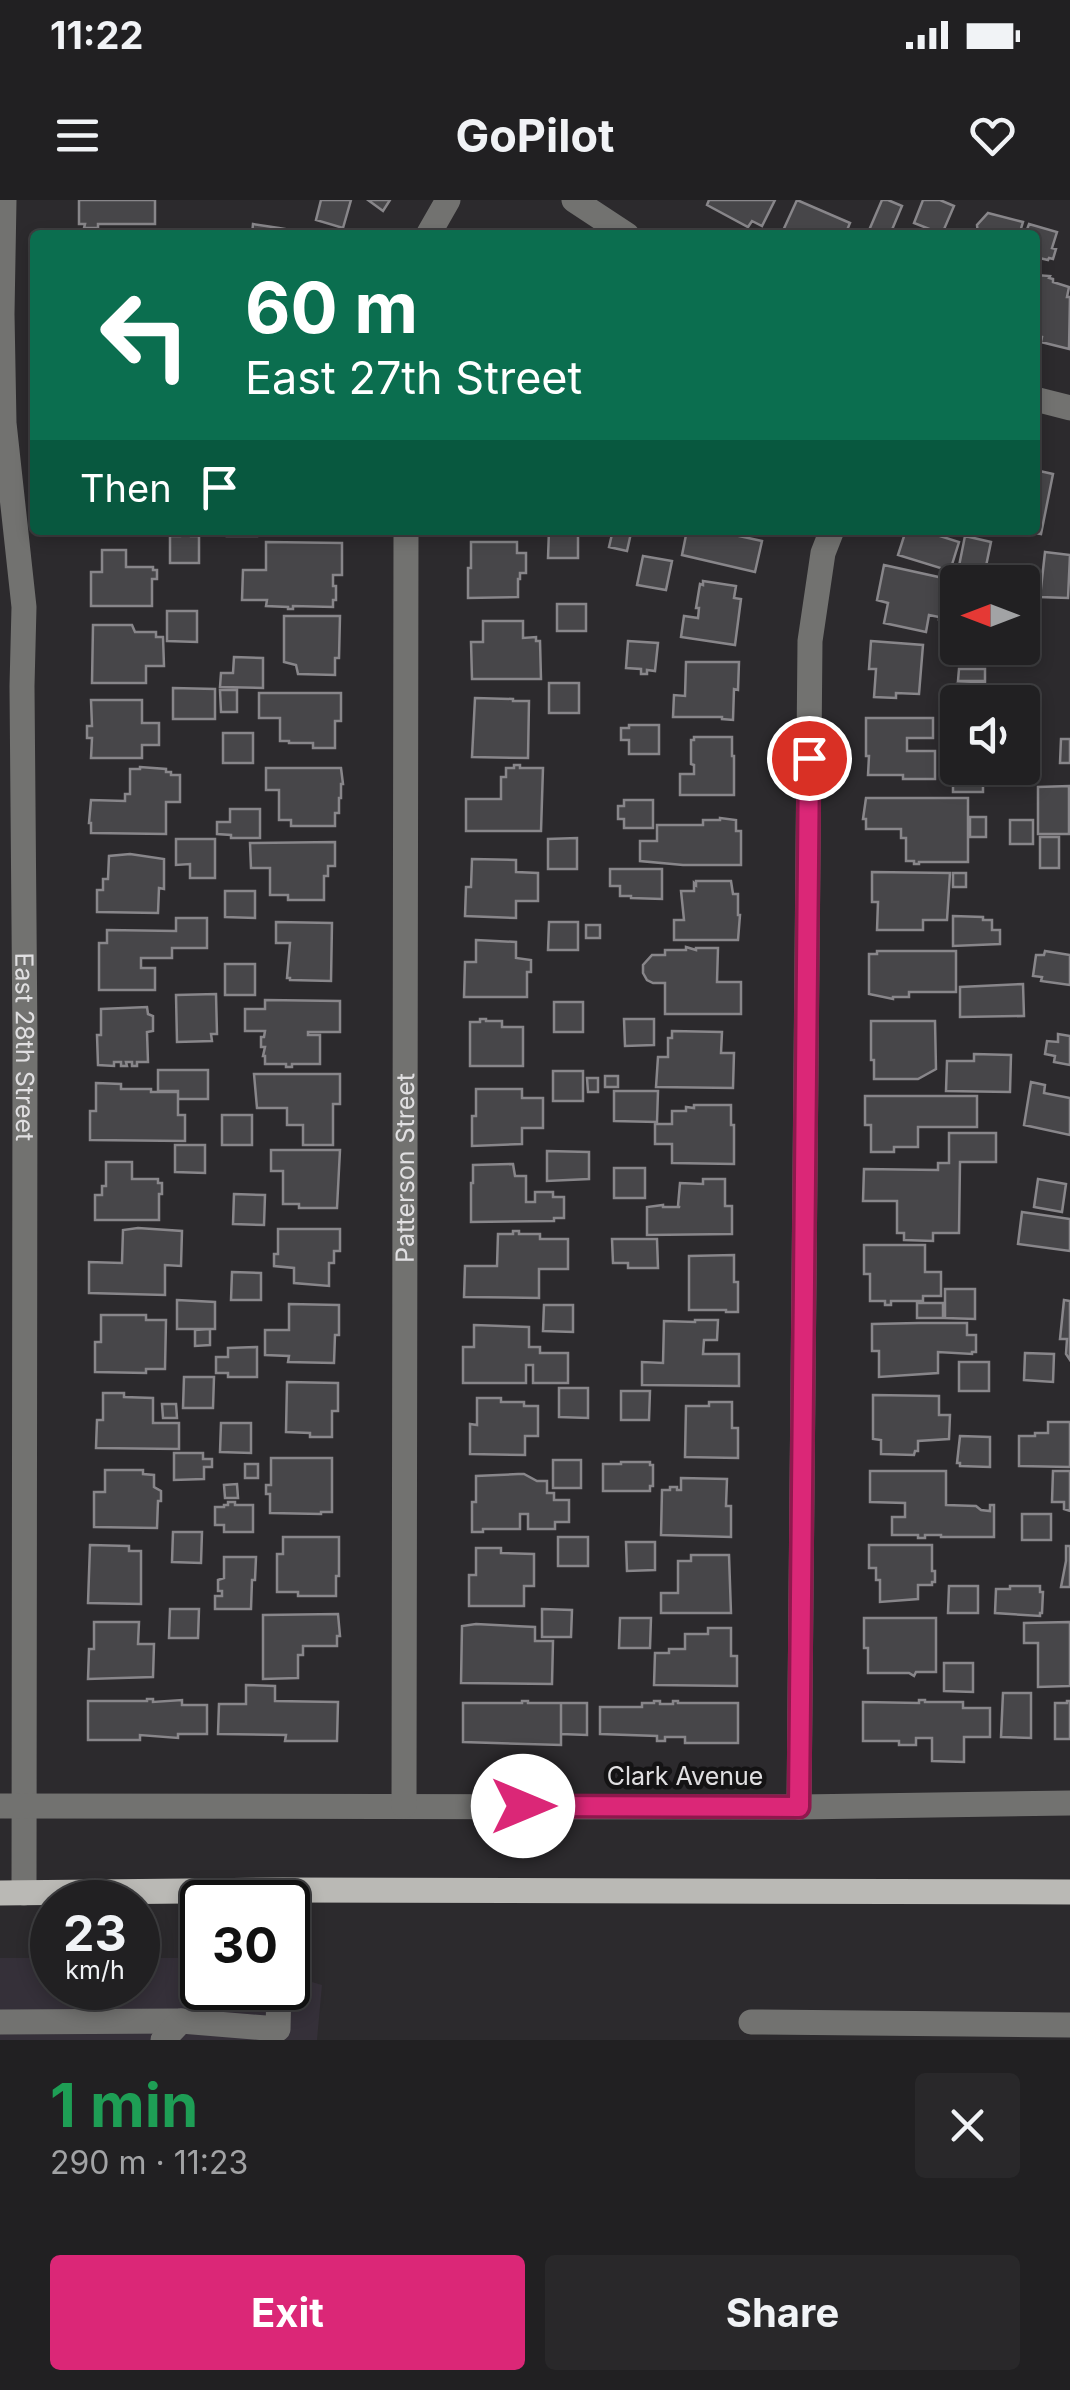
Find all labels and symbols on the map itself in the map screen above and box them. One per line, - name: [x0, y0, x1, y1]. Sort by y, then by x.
- north arrow: [940, 565, 1040, 665]
- pin: [767, 716, 852, 801]
- street label: East 28th Street: [9, 952, 40, 1141]
- street label: Patterson Street: [390, 1073, 420, 1263]
- position arrow: [471, 1754, 575, 1858]
- street label: Clark Avenue: [607, 1761, 763, 1791]
- speed limit sign: 30: [180, 1880, 310, 2010]

